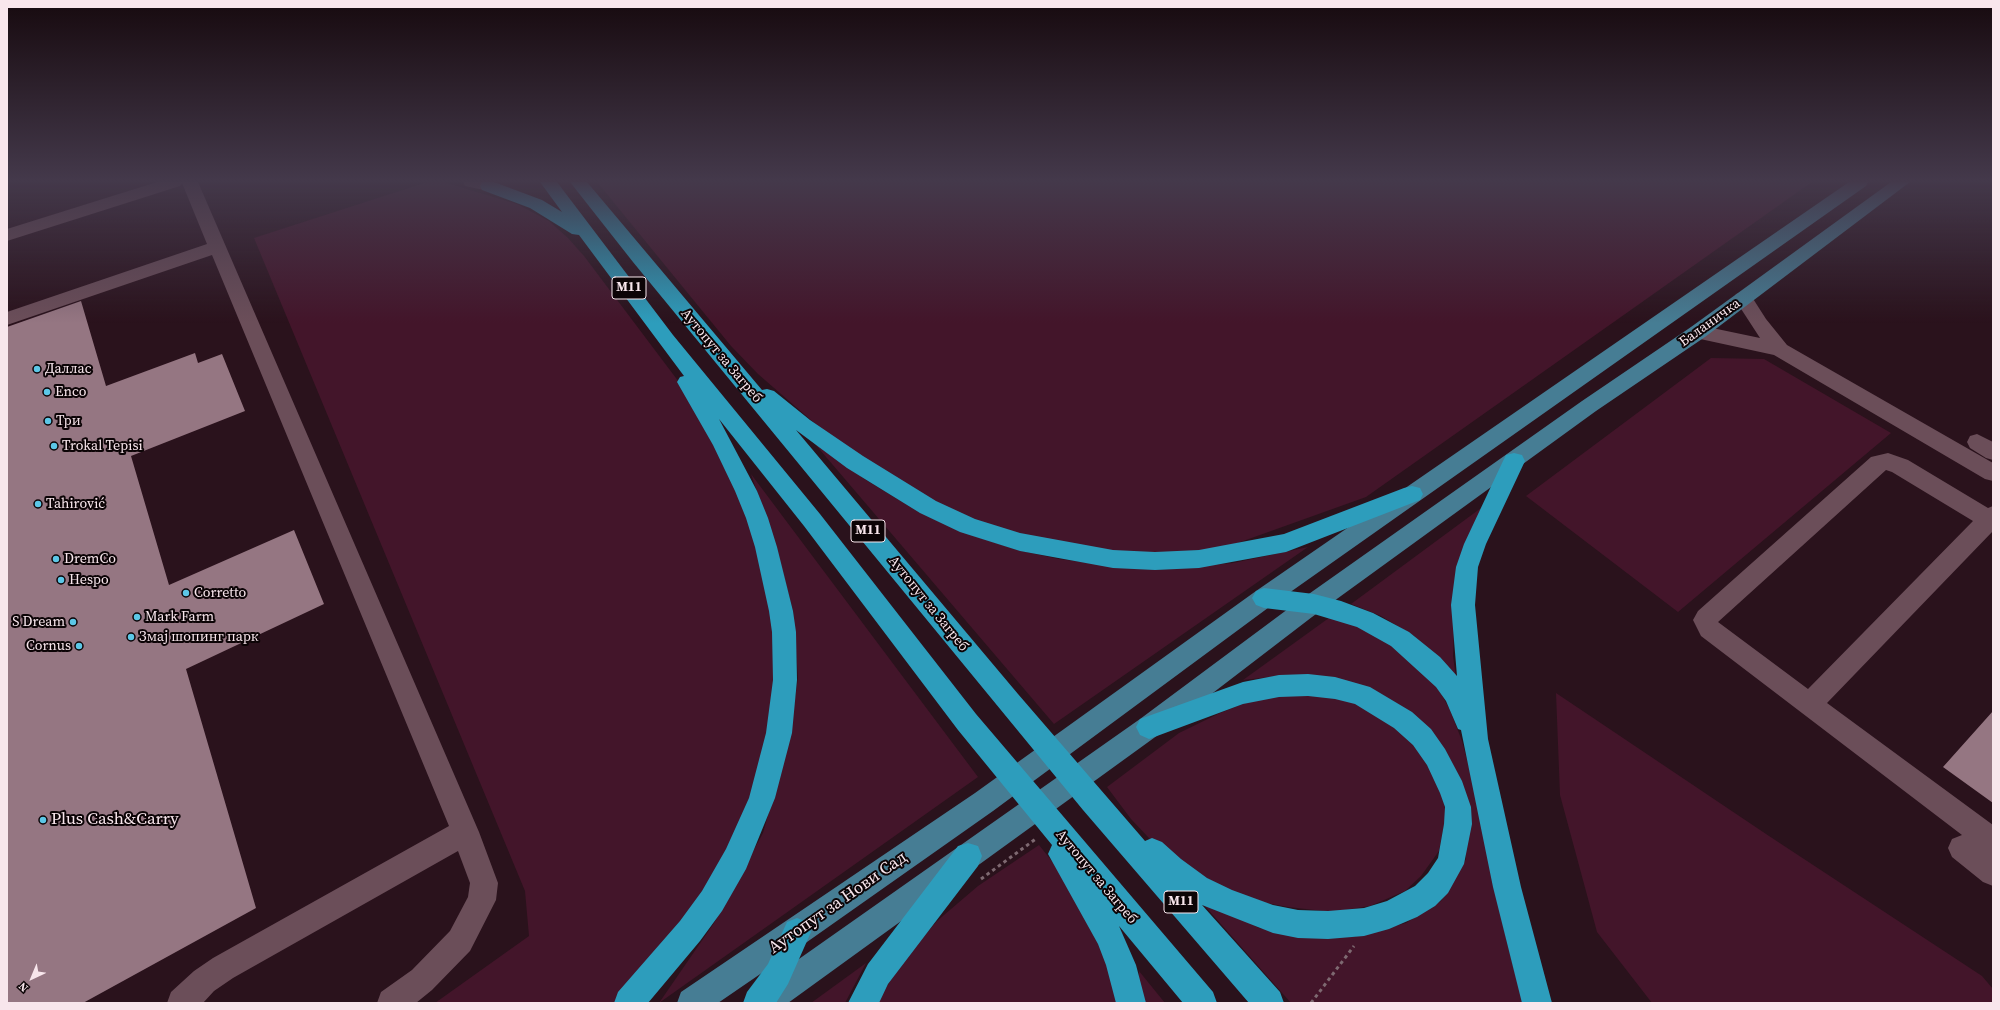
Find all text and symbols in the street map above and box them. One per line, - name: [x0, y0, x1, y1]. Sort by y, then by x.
- road number: M11: [612, 277, 646, 299]
- street label: Баланичка: [1676, 295, 1744, 351]
- street label: Аутопут за Загреб: [677, 306, 765, 406]
- place label: Даллас: [45, 361, 91, 377]
- marker: Даллас: [32, 364, 42, 374]
- place label: Enco: [55, 384, 86, 400]
- marker: Enco: [42, 387, 52, 397]
- place label: Три: [56, 413, 81, 429]
- marker: Три: [43, 416, 53, 426]
- place label: Trokal Tepisi: [62, 438, 143, 454]
- marker: Trokal Tepisi: [49, 441, 59, 451]
- place label: Tahirović: [46, 496, 105, 512]
- marker: Tahirović: [33, 499, 43, 509]
- road number: M11: [851, 520, 885, 542]
- place label: DremCo: [64, 551, 116, 567]
- street label: Аутопут за Загреб: [885, 553, 971, 655]
- marker: DremCo: [51, 554, 61, 564]
- place label: Hespo: [69, 572, 109, 588]
- marker: Hespo: [56, 575, 66, 585]
- place label: Corretto: [194, 585, 246, 601]
- marker: Corretto: [181, 588, 191, 598]
- place label: Mark Farm: [145, 609, 214, 625]
- marker: Mark Farm: [132, 612, 142, 622]
- place label: S Dream: [12, 614, 65, 630]
- marker: S Dream: [68, 617, 78, 627]
- place label: Змај шопинг парк: [139, 629, 259, 645]
- marker: Змај шопинг парк: [126, 632, 136, 642]
- place label: Cornus: [26, 638, 71, 654]
- marker: Cornus: [74, 641, 84, 651]
- place label: Plus Cash&Carry: [51, 810, 179, 830]
- marker: Plus Cash&Carry: [38, 815, 48, 825]
- street label: Аутопут за Загреб: [1052, 827, 1140, 927]
- street label: Аутопут за Нови Сад: [765, 847, 911, 959]
- road number: M11: [1164, 891, 1198, 913]
- north arrow: [12, 958, 52, 998]
- text: N: [15, 979, 31, 995]

